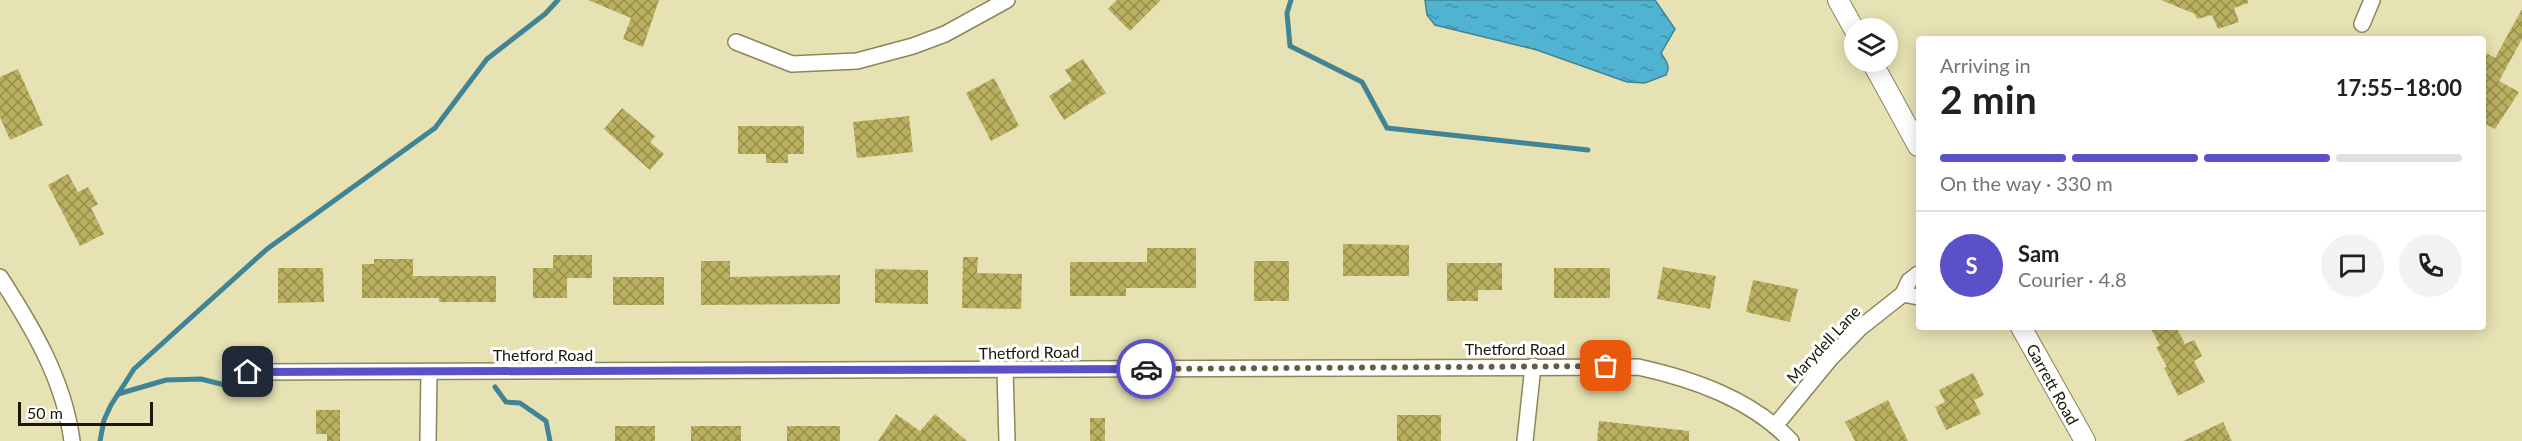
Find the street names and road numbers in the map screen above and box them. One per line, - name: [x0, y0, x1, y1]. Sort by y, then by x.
- street label: Marydell Lane: [1782, 301, 1864, 387]
- street label: Thetford Road: [1465, 339, 1565, 358]
- street label: Garrett Road: [2023, 340, 2083, 428]
- street label: Thetford Road: [979, 342, 1079, 362]
- street label: Thetford Road: [493, 345, 593, 364]

